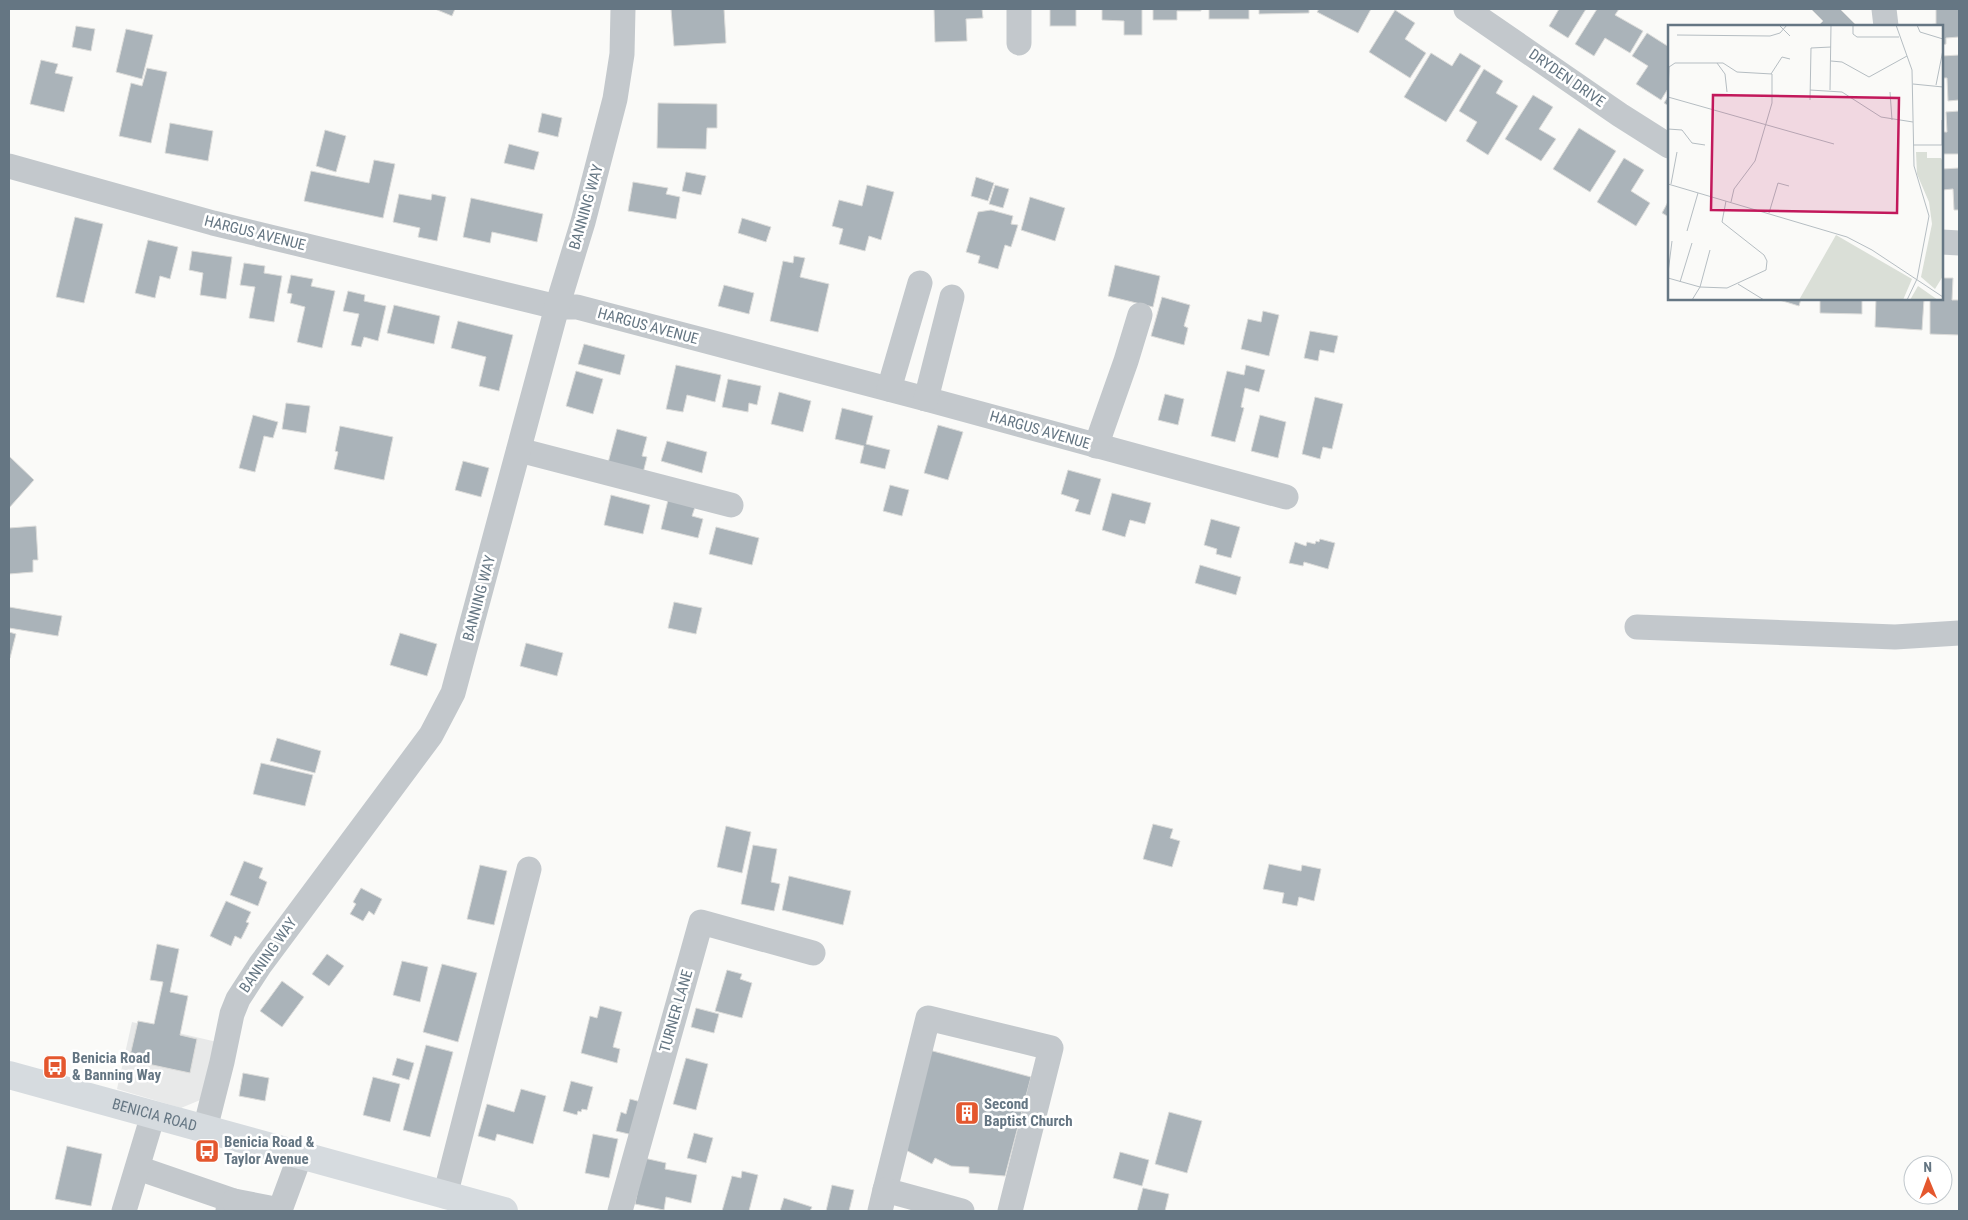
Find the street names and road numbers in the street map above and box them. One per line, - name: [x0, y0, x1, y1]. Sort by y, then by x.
- street label: DRYDEN DRIVE: [1525, 45, 1609, 111]
- street label: BANNING WAY: [565, 162, 607, 252]
- street label: HARGUS AVENUE: [203, 212, 307, 254]
- street label: HARGUS AVENUE: [596, 304, 700, 348]
- street label: HARGUS AVENUE: [988, 407, 1092, 453]
- street label: BANNING WAY: [459, 553, 499, 643]
- street label: BANNING WAY: [235, 914, 301, 996]
- street label: TURNER LANE: [656, 968, 696, 1054]
- street label: BENICIA ROAD: [110, 1095, 199, 1135]

